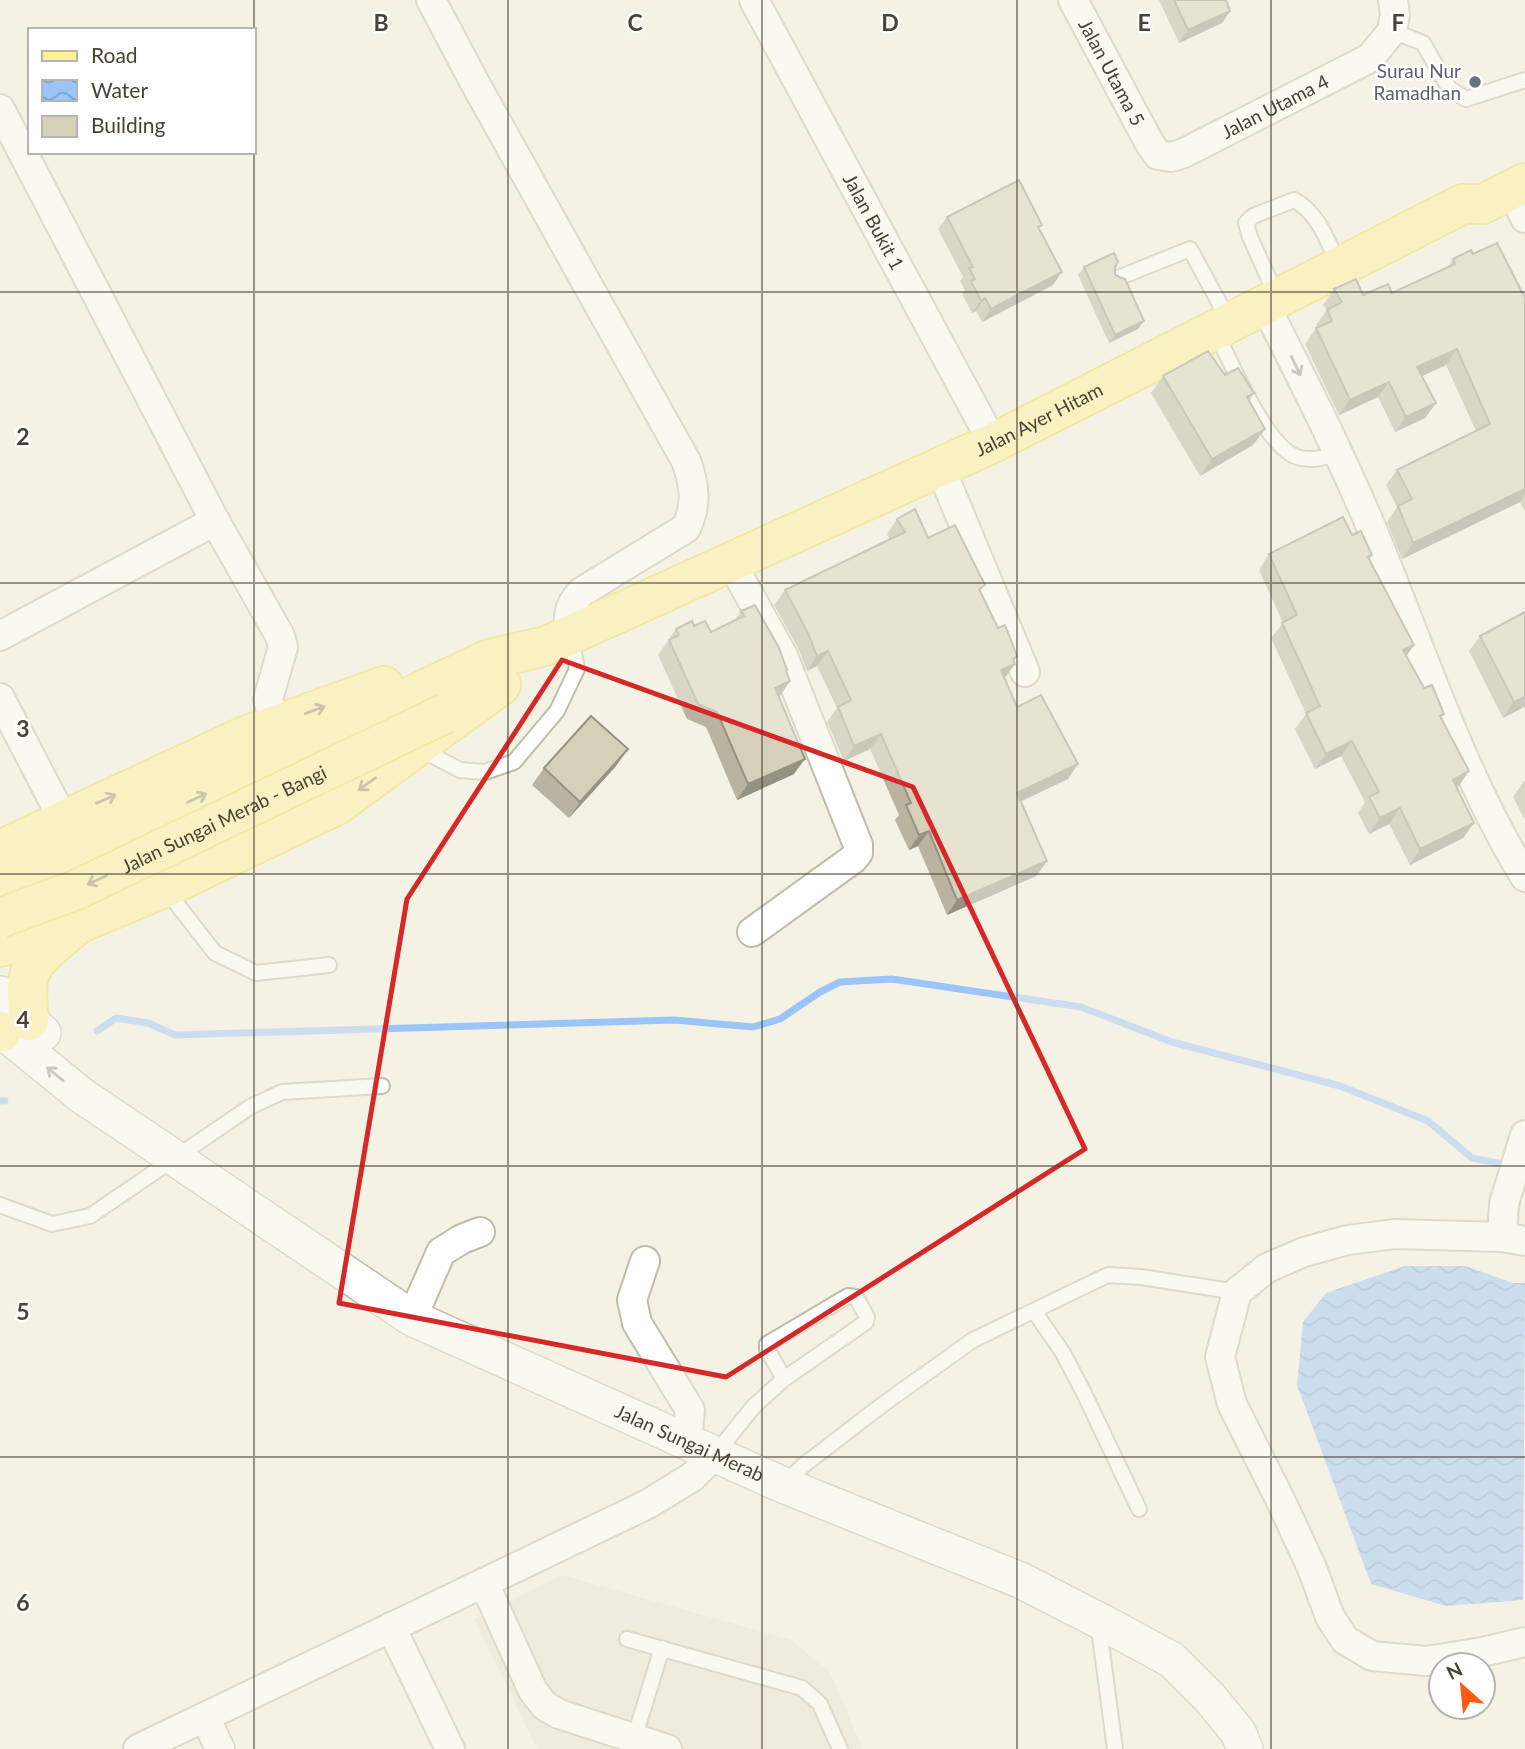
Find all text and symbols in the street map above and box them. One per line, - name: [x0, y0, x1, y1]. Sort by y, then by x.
- text: B: [373, 8, 389, 36]
- text: C: [627, 8, 643, 36]
- text: D: [881, 8, 899, 36]
- text: E: [1137, 8, 1151, 36]
- text: F: [1391, 8, 1405, 36]
- street label: Jalan Utama 5: [1074, 15, 1150, 129]
- legend: [28, 28, 256, 154]
- text: Road: [91, 42, 138, 67]
- place label: Surau Nur Ramadhan: [1373, 59, 1461, 104]
- street label: Jalan Utama 4: [1217, 69, 1333, 143]
- marker: Surau Nur Ramadhan: [1467, 74, 1483, 90]
- text: Water: [91, 77, 148, 102]
- text: Building: [91, 112, 166, 137]
- street label: Jalan Bukit 1: [839, 169, 909, 274]
- one-way arrow: [1289, 355, 1303, 376]
- street label: Jalan Ayer Hitam: [971, 377, 1106, 461]
- text: 2: [16, 422, 30, 450]
- one-way arrow: [304, 703, 326, 716]
- text: 3: [16, 714, 30, 742]
- street label: Jalan Sungai Merab - Bangi: [118, 760, 330, 878]
- one-way arrow: [358, 776, 377, 791]
- one-way arrow: [186, 791, 208, 804]
- one-way arrow: [95, 792, 116, 805]
- one-way arrow: [87, 874, 108, 888]
- text: 4: [16, 1005, 30, 1033]
- one-way arrow: [46, 1066, 64, 1081]
- text: 5: [16, 1297, 30, 1325]
- street label: Jalan Sungai Merab: [612, 1399, 768, 1486]
- text: 6: [16, 1588, 30, 1616]
- north arrow: [1427, 1651, 1497, 1721]
- text: N: [1442, 1657, 1466, 1684]

